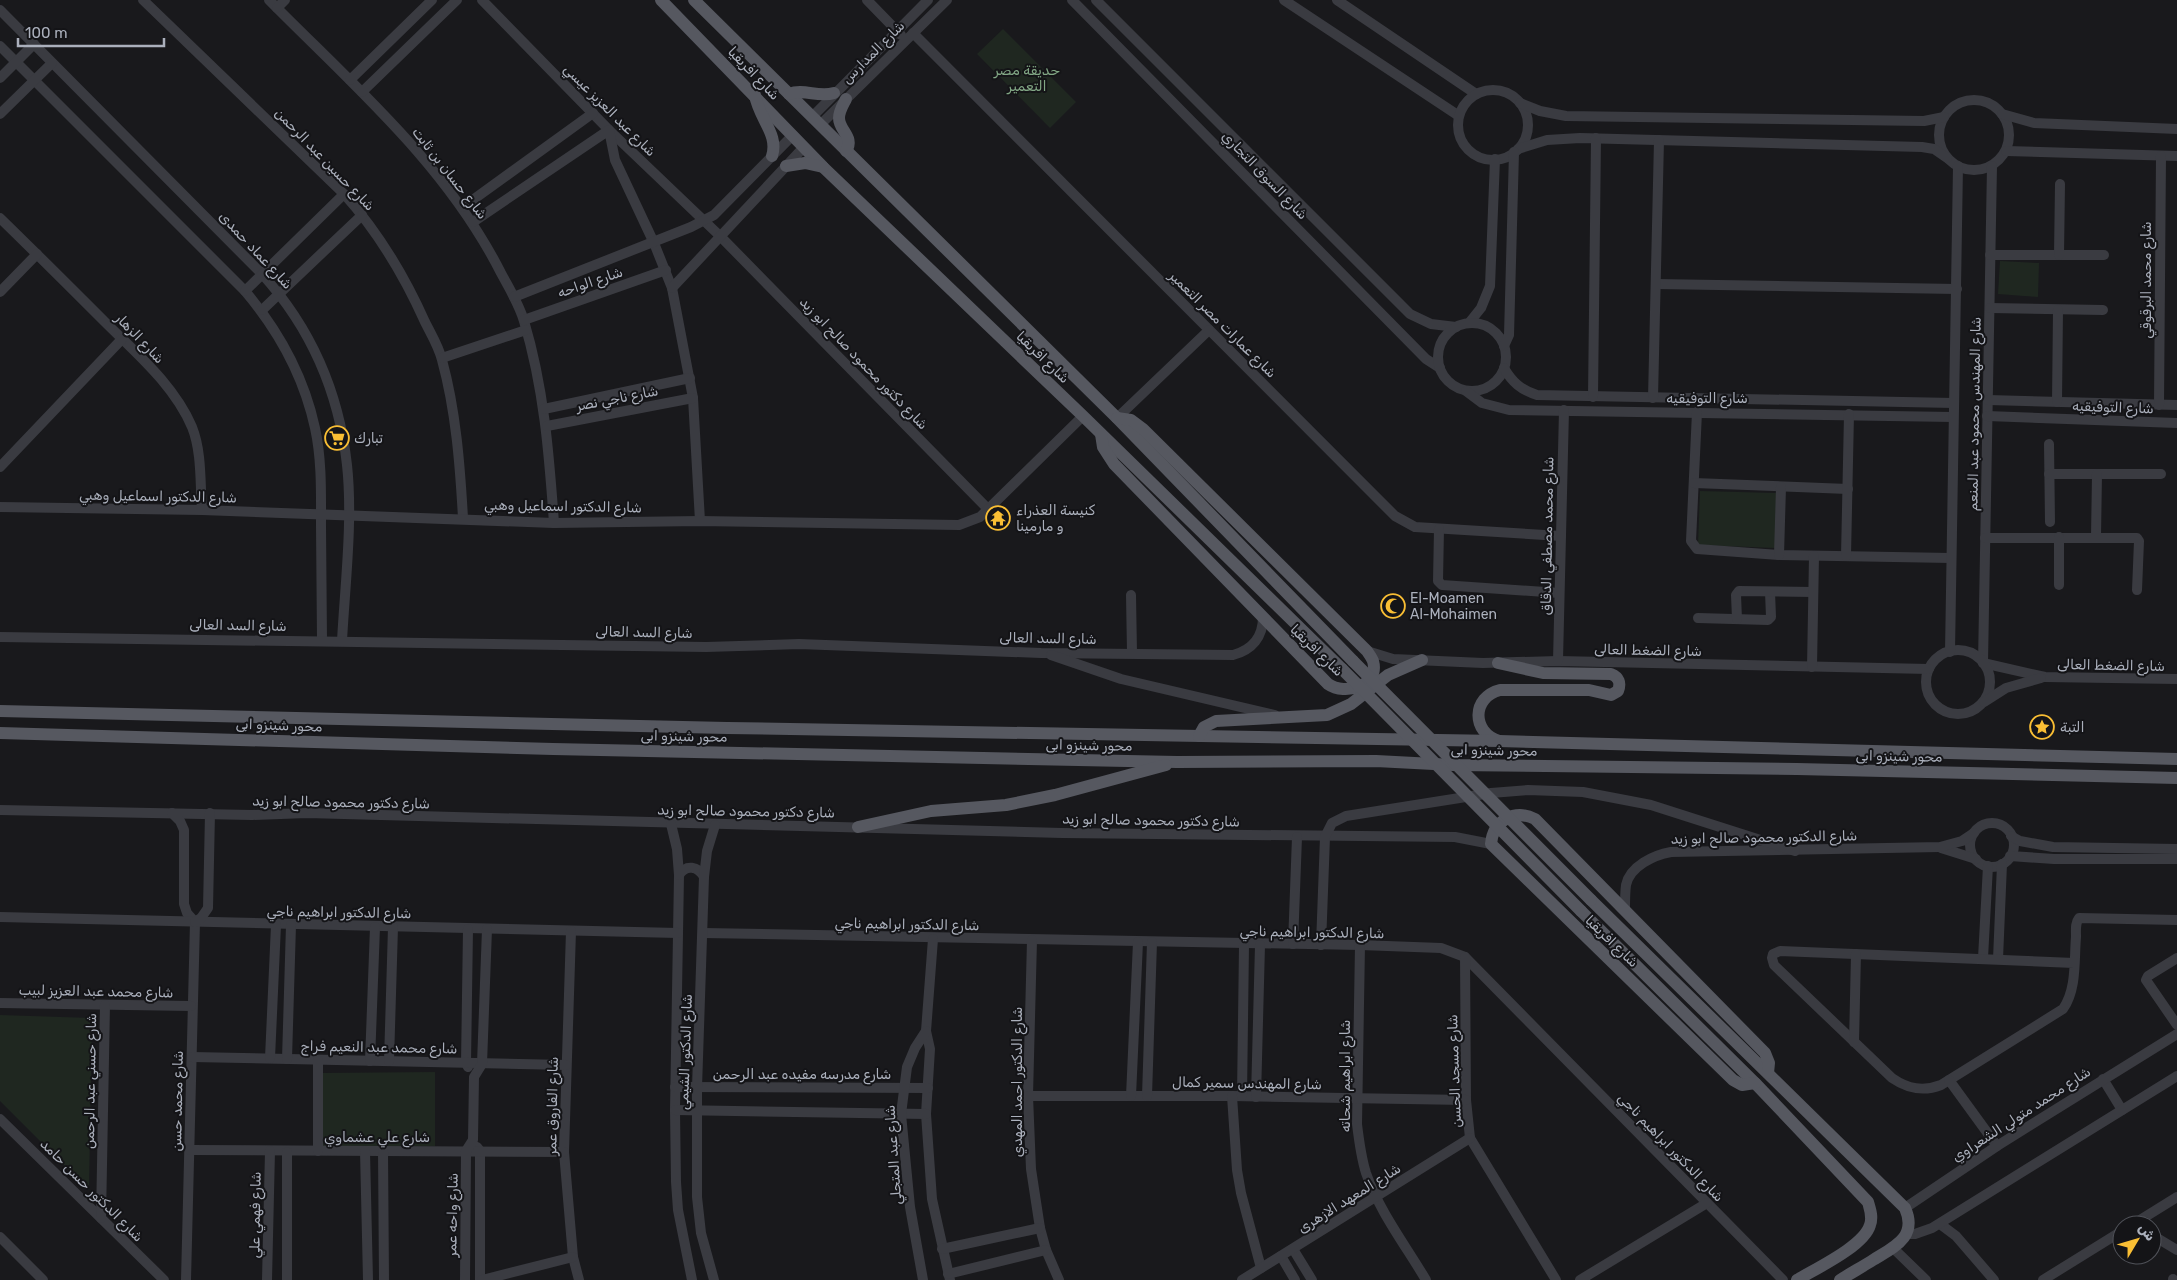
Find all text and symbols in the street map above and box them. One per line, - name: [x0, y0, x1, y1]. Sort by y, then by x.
- scale bar: [18, 15, 164, 47]
- street label: شارع المدارس: [838, 17, 910, 89]
- text: 100 m: [25, 24, 67, 42]
- street label: شارع افريقيا: [723, 43, 783, 105]
- street label: شارع عبد العزيز عيسي: [558, 61, 659, 162]
- park label: حديقة مصر التعمير: [993, 62, 1060, 95]
- street label: شارع حسين عبد الرحمن: [270, 104, 378, 216]
- street label: شارع حسان بن ثابت: [407, 124, 491, 224]
- street label: شارع السوق التجاري: [1217, 128, 1311, 224]
- street label: شارع عماد حمدى: [214, 208, 296, 294]
- street label: شارع محمد البرقوقي: [2138, 221, 2157, 339]
- street label: شارع الواحه: [555, 263, 626, 303]
- street label: شارع عمارات مصر التعمير: [1163, 266, 1280, 383]
- street label: شارع دكتور محمود صالح ابو زيد: [794, 293, 932, 435]
- street label: شارع الزهار: [109, 309, 168, 368]
- street label: شارع المهندس محمود عبد المنعم: [1964, 317, 1987, 511]
- street label: شارع افريقيا: [1011, 328, 1073, 388]
- street label: شارع ناجي نصر: [573, 382, 660, 417]
- street label: شارع التوفيقيه: [1666, 390, 1748, 409]
- street label: شارع التوفيقيه: [2072, 398, 2154, 419]
- supermarket icon: تبارك: [324, 425, 350, 451]
- place label: تبارك: [354, 430, 383, 447]
- street label: شارع محمد مصطفي الدقاق: [1538, 456, 1559, 616]
- street label: شارع الدكتور اسماعيل وهبي: [79, 487, 237, 508]
- street label: شارع الدكتور اسماعيل وهبي: [484, 497, 642, 518]
- place label: كنيسة العذراء و مارمينا: [1016, 502, 1096, 535]
- temple icon: كنيسة العذراء و مارمينا: [985, 505, 1011, 531]
- place label: El-Moamen Al-Mohaimen: [1410, 590, 1497, 623]
- mosque icon: El-Moamen Al-Mohaimen: [1380, 593, 1406, 619]
- street label: شارع السد العالى: [189, 616, 287, 637]
- street label: شارع افريقيا: [1285, 621, 1347, 681]
- street label: شارع السد العالى: [595, 623, 693, 644]
- street label: شارع السد العالى: [999, 629, 1097, 650]
- street label: شارع الضغط العالى: [1594, 641, 1702, 662]
- street label: شارع الضغط العالى: [2057, 656, 2165, 677]
- place icon: التبة: [2029, 714, 2055, 740]
- street label: محور شينزو ابى: [235, 715, 323, 736]
- place label: التبة: [2060, 719, 2085, 736]
- street label: محور شينزو ابى: [640, 727, 728, 746]
- street label: محور شينزو ابى: [1045, 736, 1133, 755]
- street label: محور شينزو ابى: [1450, 741, 1538, 760]
- street label: محور شينزو ابى: [1855, 747, 1943, 766]
- street label: شارع دكتور محمود صالح ابو زيد: [252, 792, 430, 815]
- street label: شارع دكتور محمود صالح ابو زيد: [657, 801, 835, 824]
- street label: شارع دكتور محمود صالح ابو زيد: [1062, 810, 1240, 833]
- street label: شارع الدكتور محمود صالح ابو زيد: [1671, 827, 1857, 850]
- street label: شارع الدكتور ابراهيم ناجي: [266, 903, 412, 924]
- street label: شارع افريقيا: [1580, 912, 1642, 972]
- street label: شارع الدكتور ابراهيم ناجي: [834, 915, 980, 936]
- street label: شارع الدكتور ابراهيم ناجي: [1239, 923, 1385, 944]
- street label: شارع محمد عبد العزيز لبيب: [18, 982, 174, 1003]
- street label: شارع الدكتور الشيمي: [675, 994, 698, 1110]
- street label: شارع الدكتور احمد المهدي: [1009, 1007, 1028, 1157]
- street label: شارع حسني عبد الرحمن: [81, 1013, 102, 1149]
- street label: شارع مسجد الحسن: [1444, 1014, 1467, 1128]
- street label: شارع ابراهيم شحاته: [1337, 1020, 1356, 1132]
- street label: شارع محمد عبد النعيم فراج: [300, 1038, 458, 1059]
- street label: شارع محمد حسن: [168, 1050, 189, 1152]
- street label: شارع الفاروق عمر: [543, 1057, 564, 1157]
- street label: شارع محمد متولي الشعراوي: [1949, 1063, 2095, 1167]
- street label: شارع مدرسه مفيده عبد الرحمن: [713, 1066, 891, 1085]
- street label: شارع المهندس سمير كمال: [1172, 1074, 1322, 1095]
- street label: شارع الدكتور ابراهيم ناجي: [1613, 1089, 1727, 1207]
- street label: شارع عبد المتجلي: [882, 1104, 907, 1205]
- street label: شارع علي عشماوي: [324, 1129, 430, 1148]
- street label: شارع الدكتور حسن حامد: [35, 1135, 147, 1247]
- street label: شارع المعهد الازهرى: [1295, 1160, 1405, 1239]
- street label: شارع فهمي علي: [246, 1171, 267, 1259]
- street label: شارع واحه عمر: [443, 1173, 464, 1258]
- north arrow: [2112, 1215, 2162, 1265]
- text: ش: [2135, 1220, 2159, 1245]

